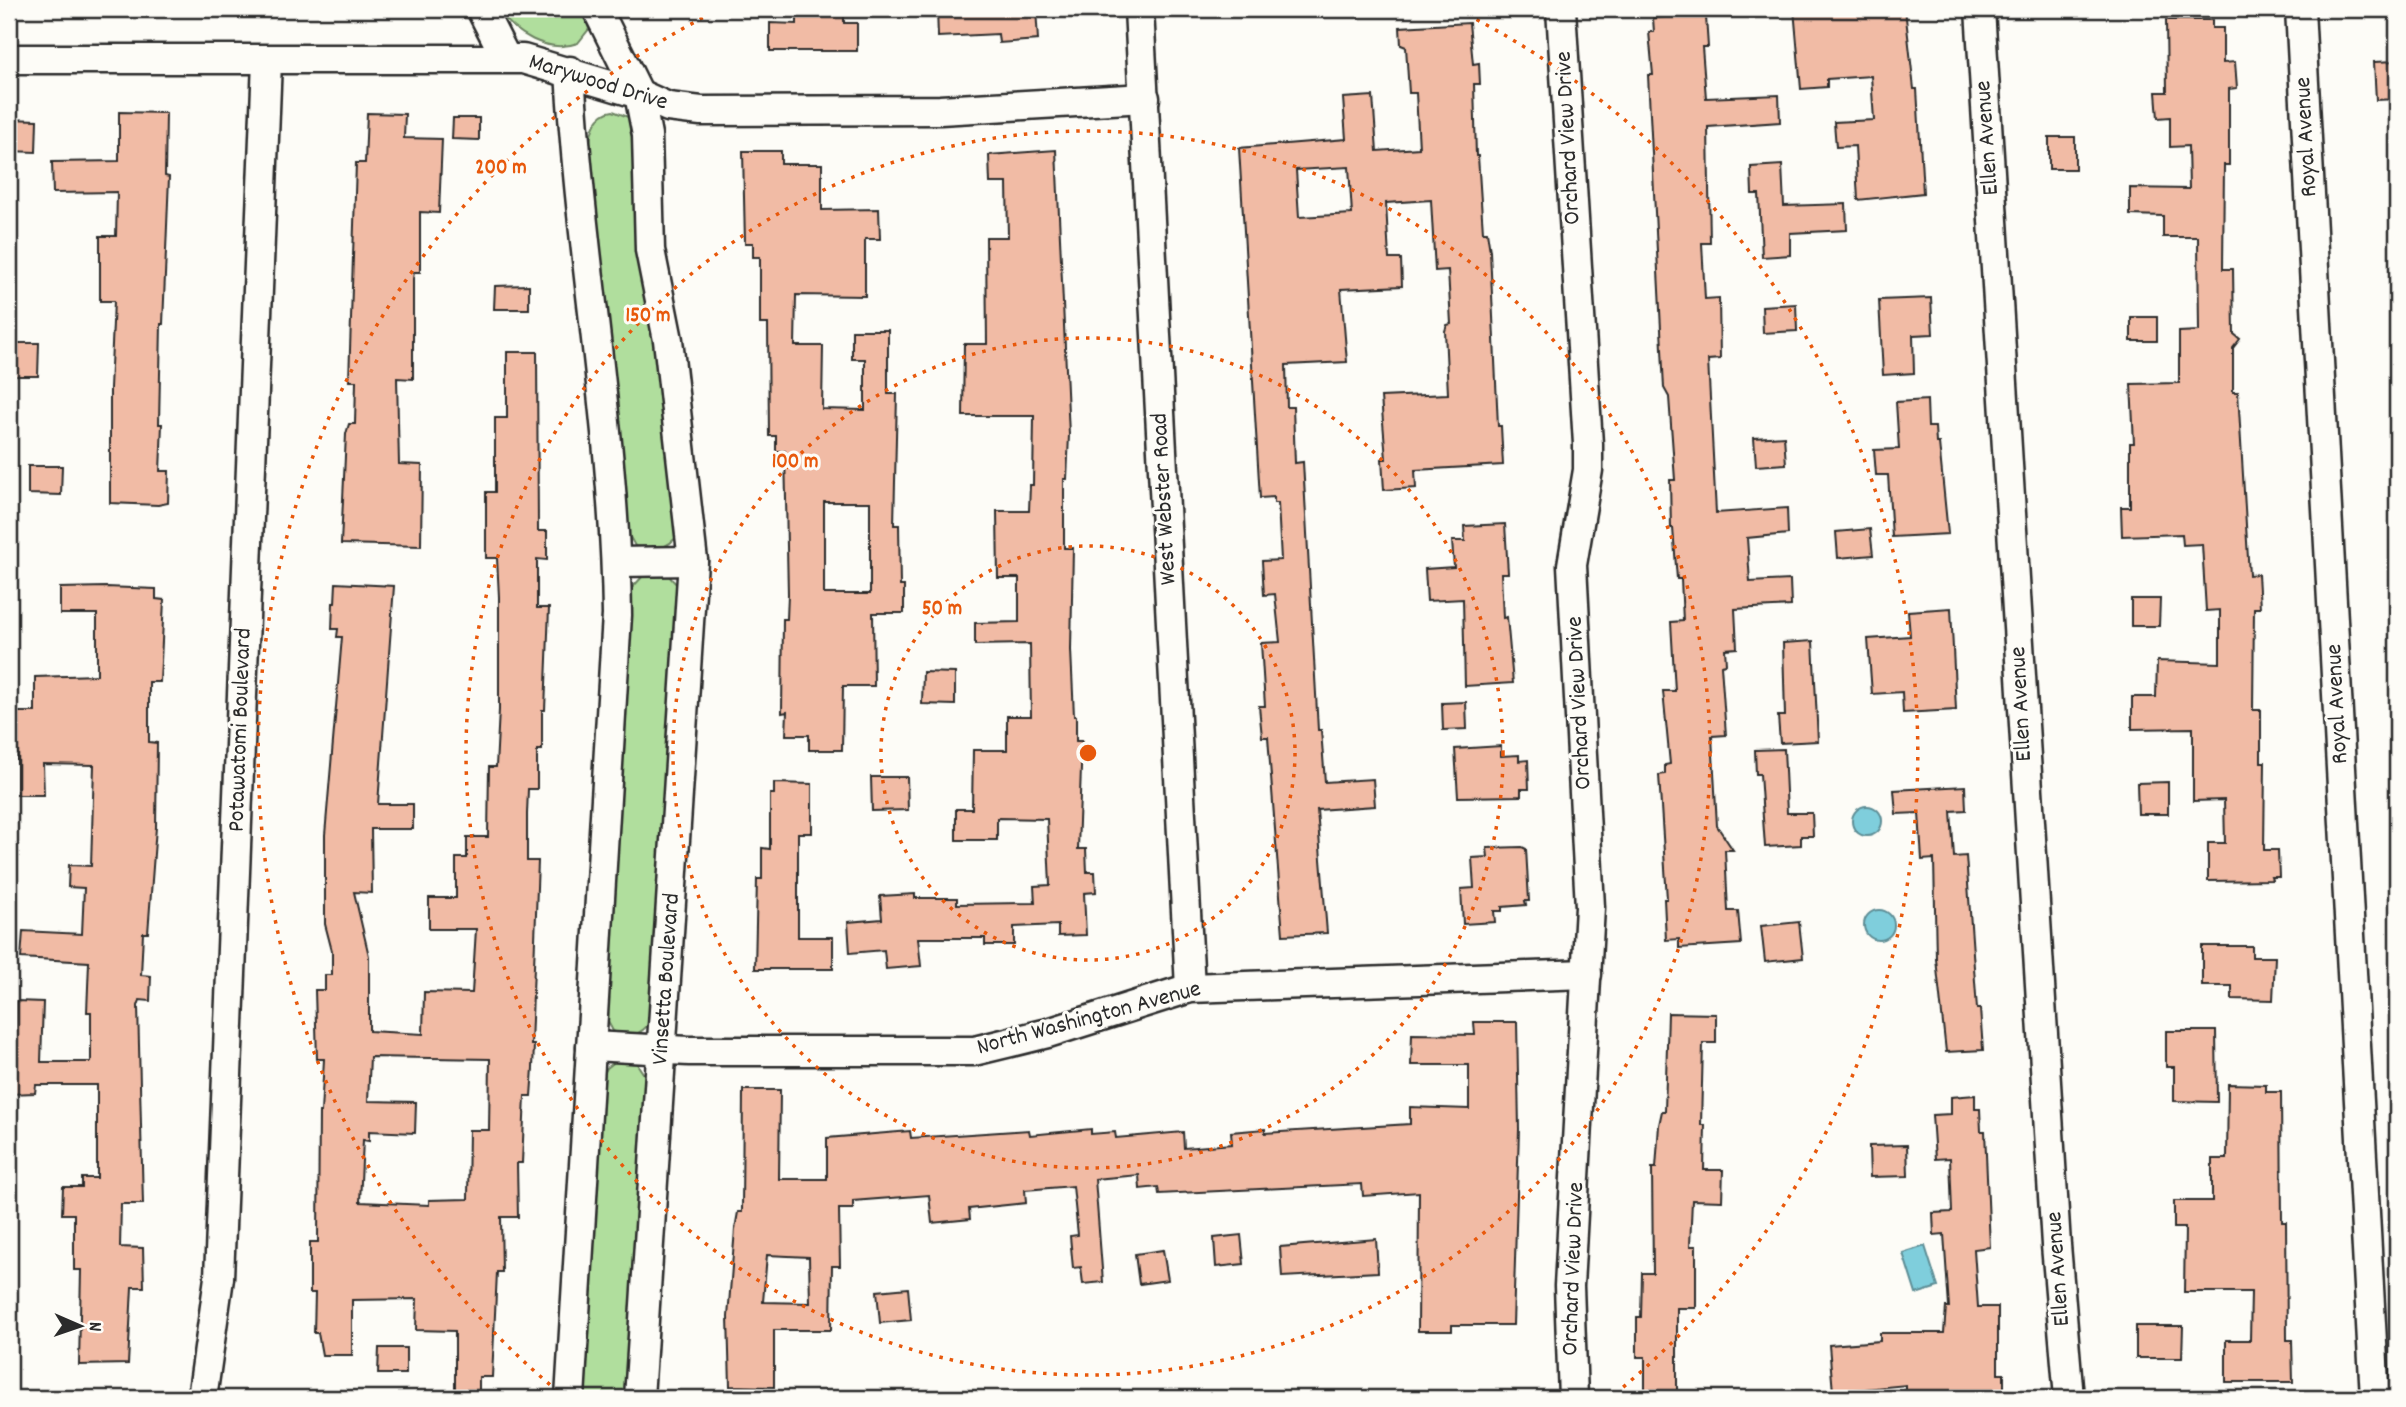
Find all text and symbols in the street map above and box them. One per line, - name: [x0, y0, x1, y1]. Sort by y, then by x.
- street label: Marywood Drive: [524, 46, 672, 120]
- street label: Orchard View Drive: [1547, 50, 1591, 226]
- street label: Royal Avenue: [2287, 76, 2327, 198]
- street label: Ellen Avenue: [1967, 79, 2009, 197]
- text: 200 m: [475, 154, 527, 184]
- text: 150 m: [625, 302, 671, 332]
- street label: West Webster Road: [1144, 412, 1186, 586]
- text: 100 m: [772, 448, 818, 478]
- text: 50 m: [922, 595, 962, 625]
- street label: Orchard View Drive: [1558, 615, 1602, 791]
- street label: Potawatomi Boulevard: [220, 627, 262, 833]
- street label: Royal Avenue: [2318, 643, 2358, 765]
- street label: Ellen Avenue: [2002, 646, 2042, 762]
- centre of rings: [1076, 741, 1100, 765]
- street label: Vinsetta Boulevard: [644, 892, 690, 1066]
- street label: North Washington Avenue: [973, 973, 1205, 1065]
- street label: Orchard View Drive: [1554, 1181, 1594, 1357]
- street label: Ellen Avenue: [2038, 1210, 2080, 1328]
- north arrow: [46, 1292, 116, 1362]
- text: N: [80, 1321, 107, 1332]

